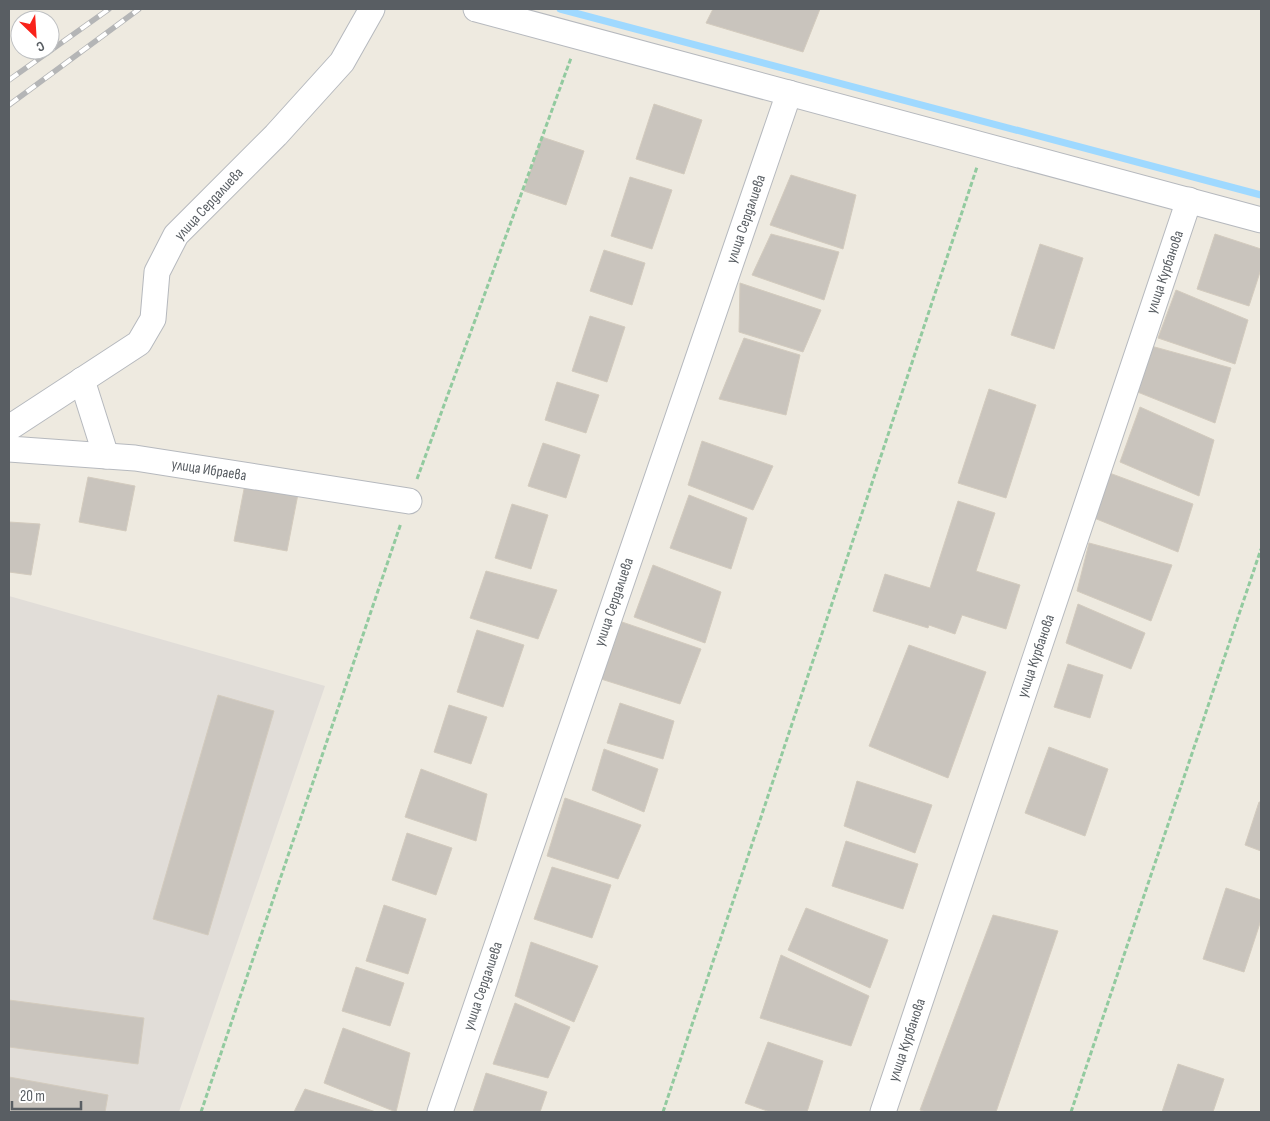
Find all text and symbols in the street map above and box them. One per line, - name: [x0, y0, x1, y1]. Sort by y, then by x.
- north arrow: [10, 10, 60, 60]
- text: С: [33, 37, 47, 56]
- street label: улица Сердалиева: [170, 164, 248, 244]
- street label: улица Сердалиева: [722, 172, 770, 266]
- street label: улица Курбанова: [1142, 228, 1188, 316]
- street label: улица Ибраева: [170, 455, 248, 485]
- street label: улица Сердалиева: [590, 555, 638, 649]
- street label: улица Курбанова: [1013, 612, 1059, 700]
- street label: улица Сердалиева: [459, 939, 507, 1033]
- street label: улица Курбанова: [884, 996, 930, 1084]
- scale bar: [12, 1078, 81, 1110]
- text: 20 m: [20, 1087, 45, 1106]

